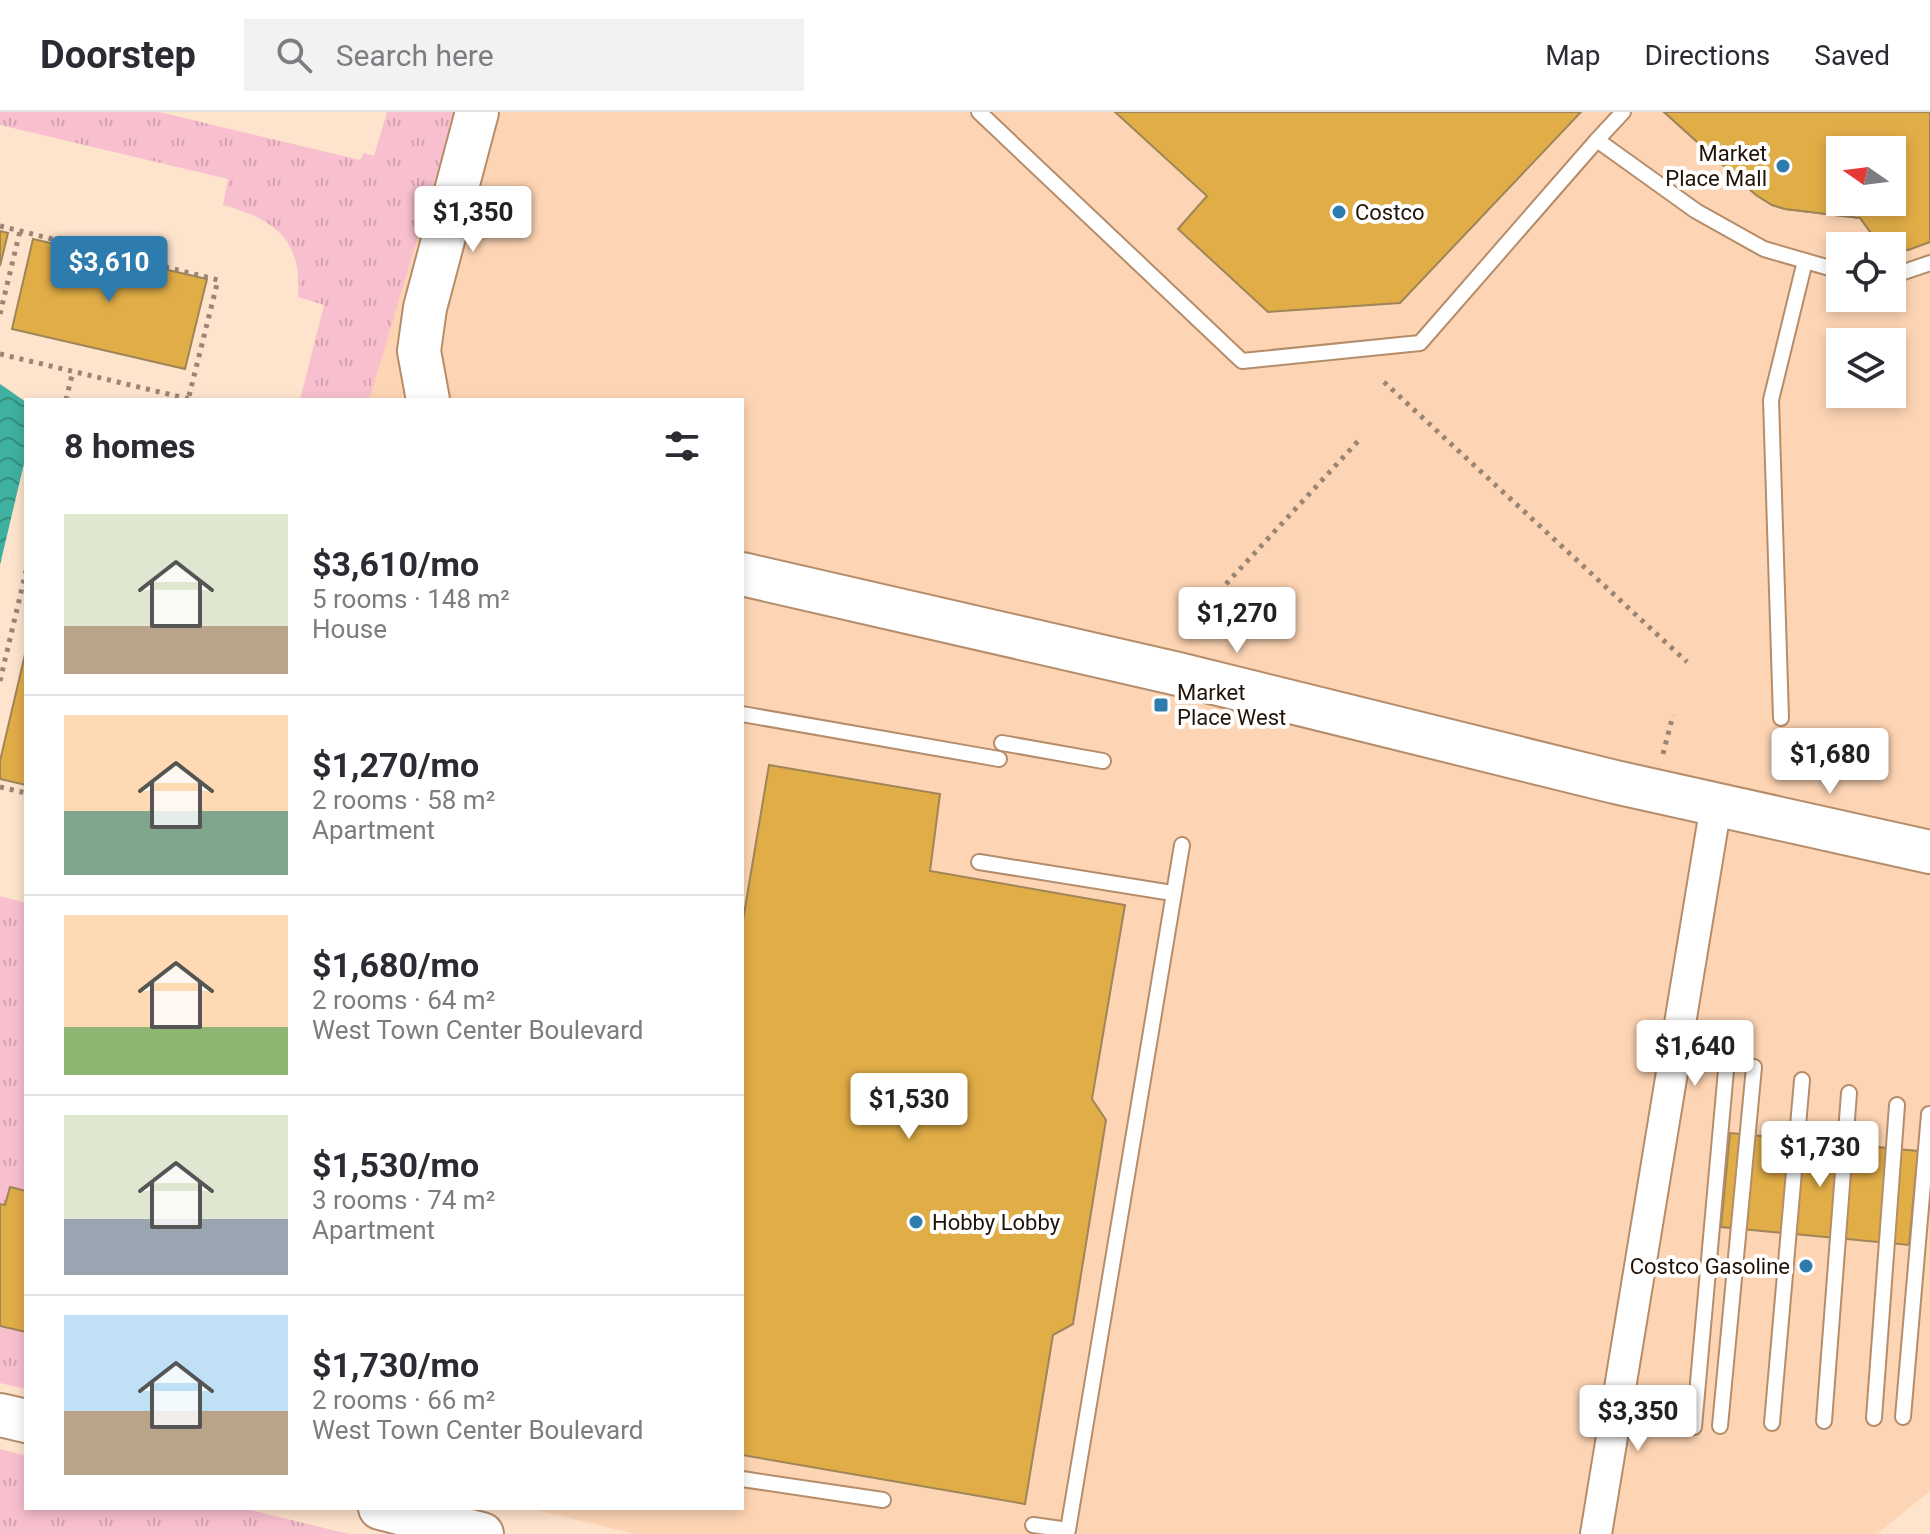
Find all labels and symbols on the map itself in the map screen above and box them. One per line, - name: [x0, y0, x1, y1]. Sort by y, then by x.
- north arrow: [1826, 136, 1906, 216]
- place label: Market Place Mall: [1665, 141, 1767, 191]
- marker: Market Place Mall: [1774, 157, 1792, 175]
- pin: $1,350: [408, 186, 538, 254]
- place label: Costco: [1355, 200, 1424, 225]
- marker: Costco: [1330, 203, 1348, 221]
- pin: $3,610: [44, 236, 174, 304]
- pin: $1,270: [1172, 587, 1302, 655]
- place label: Market Place West: [1177, 680, 1286, 730]
- marker: Market Place West: [1152, 696, 1170, 714]
- pin: $1,680: [1765, 728, 1895, 796]
- pin: $1,640: [1630, 1020, 1760, 1088]
- pin: $1,530: [844, 1073, 974, 1141]
- pin: $1,730: [1755, 1121, 1885, 1189]
- place label: Hobby Lobby: [932, 1210, 1061, 1235]
- marker: Hobby Lobby: [907, 1213, 925, 1231]
- place label: Costco Gasoline: [1630, 1254, 1790, 1279]
- marker: Costco Gasoline: [1797, 1257, 1815, 1275]
- pin: $3,350: [1573, 1385, 1703, 1453]

